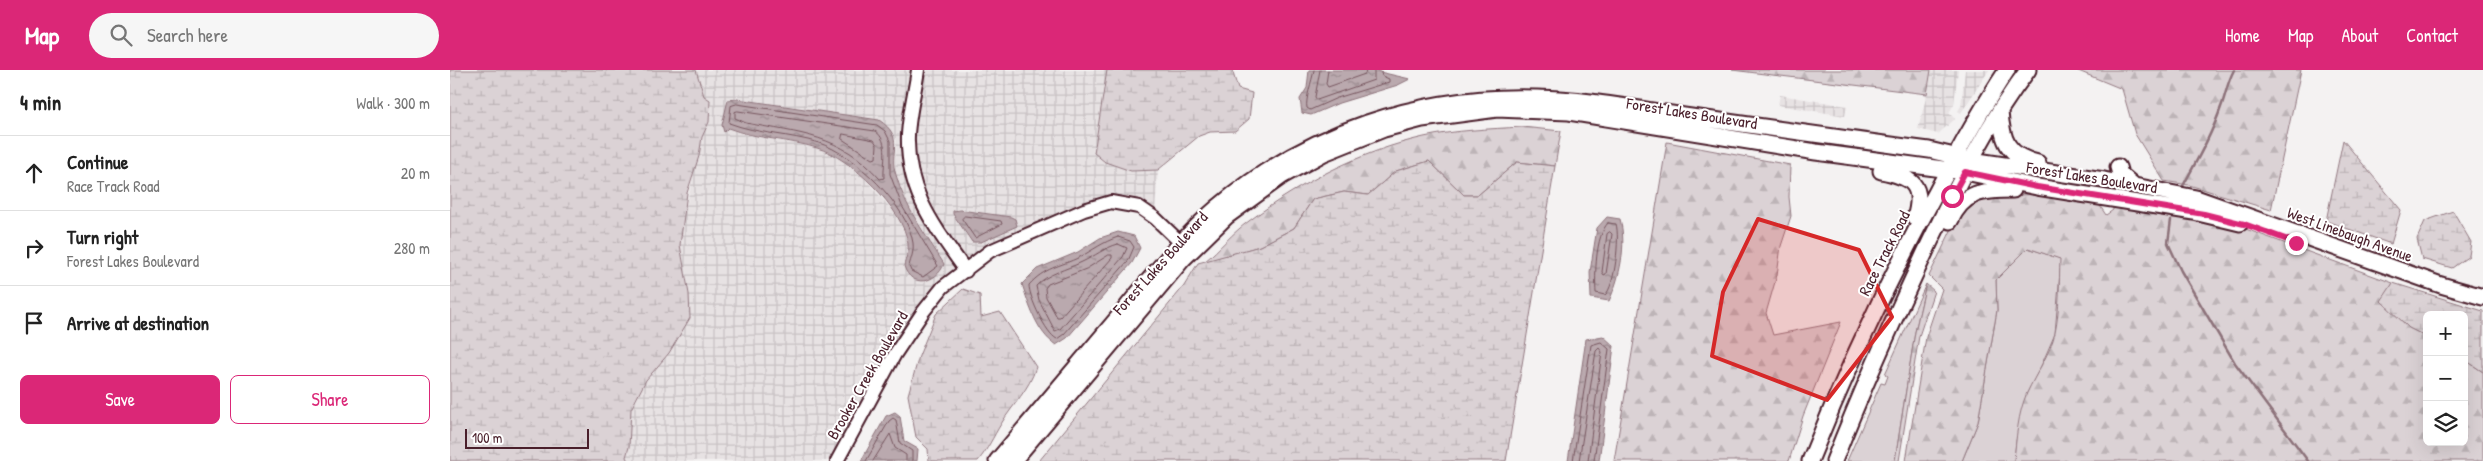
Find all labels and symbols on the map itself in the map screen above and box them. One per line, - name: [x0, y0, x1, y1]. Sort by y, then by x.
- street label: Forest Lakes Boulevard: [1624, 92, 1759, 134]
- street label: Forest Lakes Boulevard: [2024, 156, 2159, 198]
- route start: [1941, 185, 1964, 208]
- street label: West Linebaugh Avenue: [2284, 201, 2416, 267]
- street label: Forest Lakes Boulevard: [1107, 207, 1212, 320]
- street label: Race Track Road: [1853, 207, 1915, 299]
- route end: [2285, 232, 2308, 255]
- street label: Brooker Creek Boulevard: [821, 307, 913, 443]
- scale bar: [465, 426, 589, 449]

